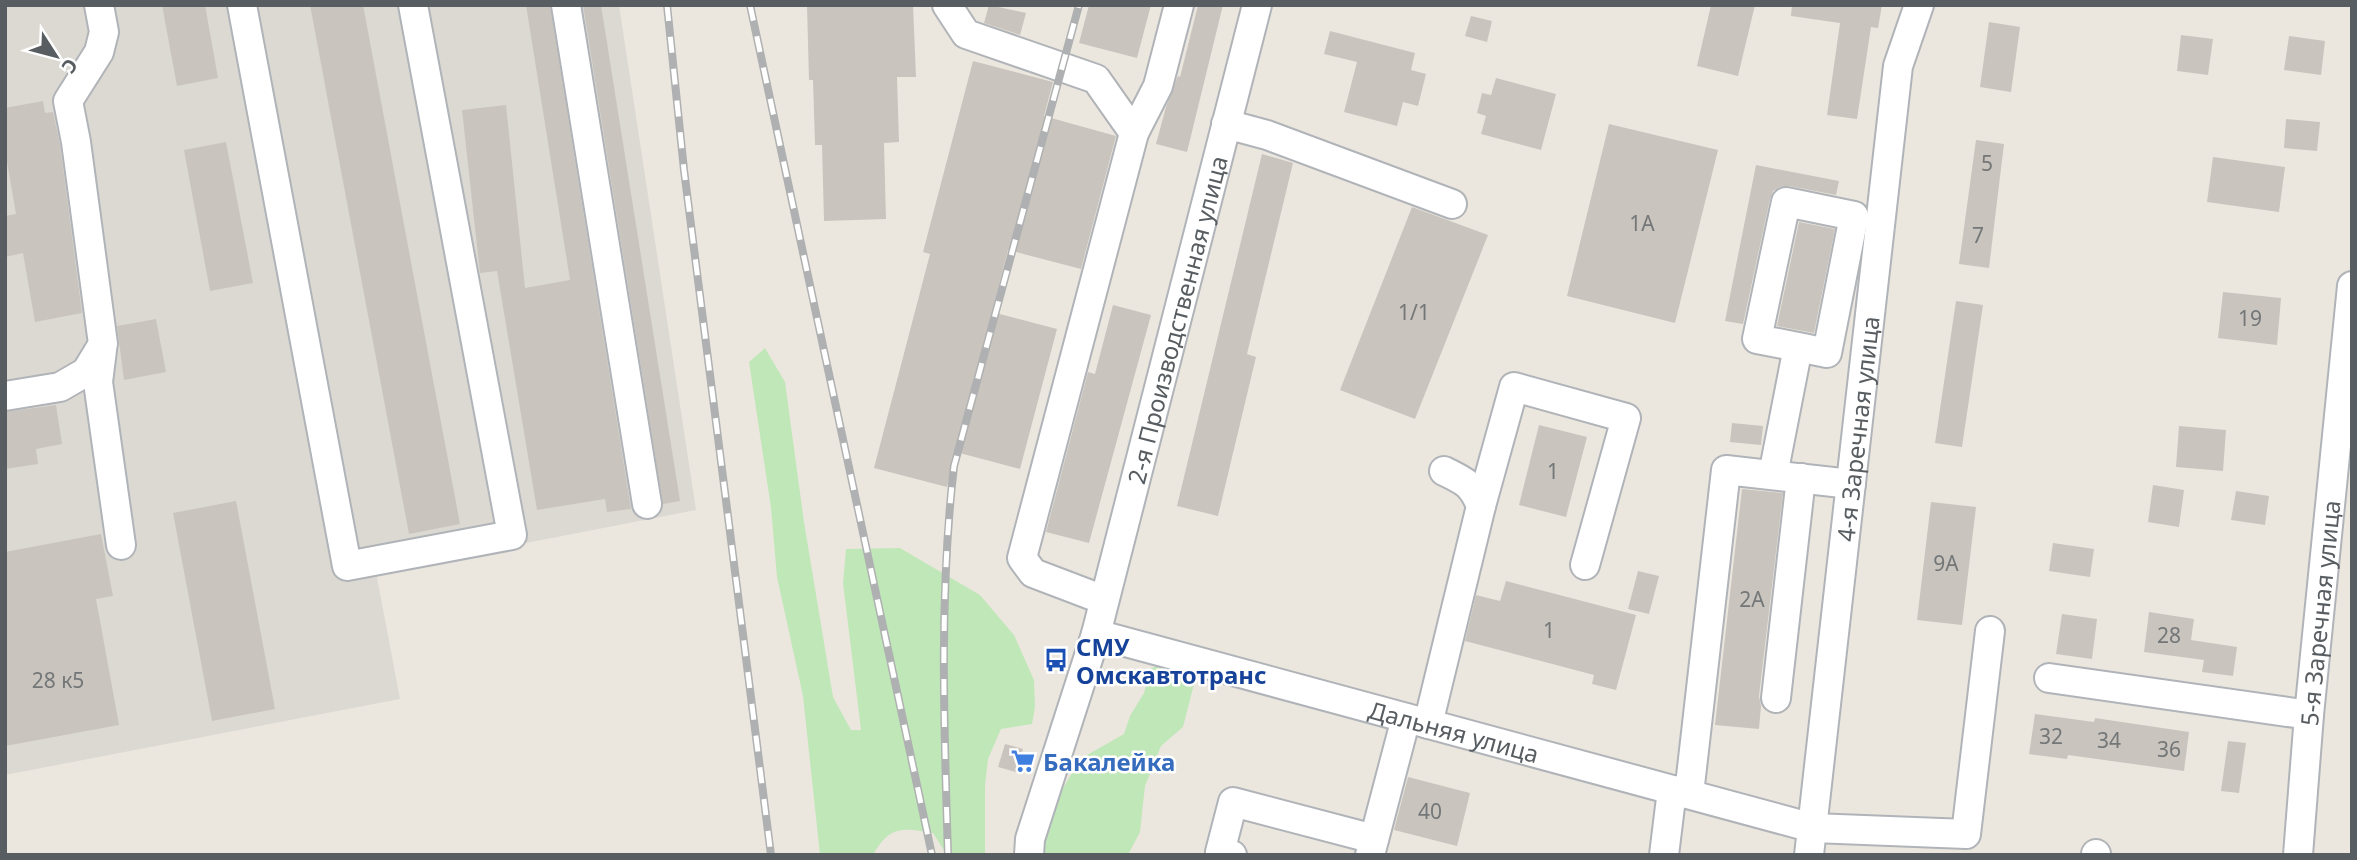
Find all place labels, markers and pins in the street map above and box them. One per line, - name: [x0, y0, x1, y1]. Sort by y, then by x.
- place label: СМУ Омскавтотранс: [1076, 630, 1267, 691]
- bus stop icon: СМУ Омскавтотранс: [1042, 646, 1070, 674]
- place label: Бакалейка: [1043, 745, 1175, 778]
- supermarket icon: Бакалейка: [1009, 747, 1037, 775]

